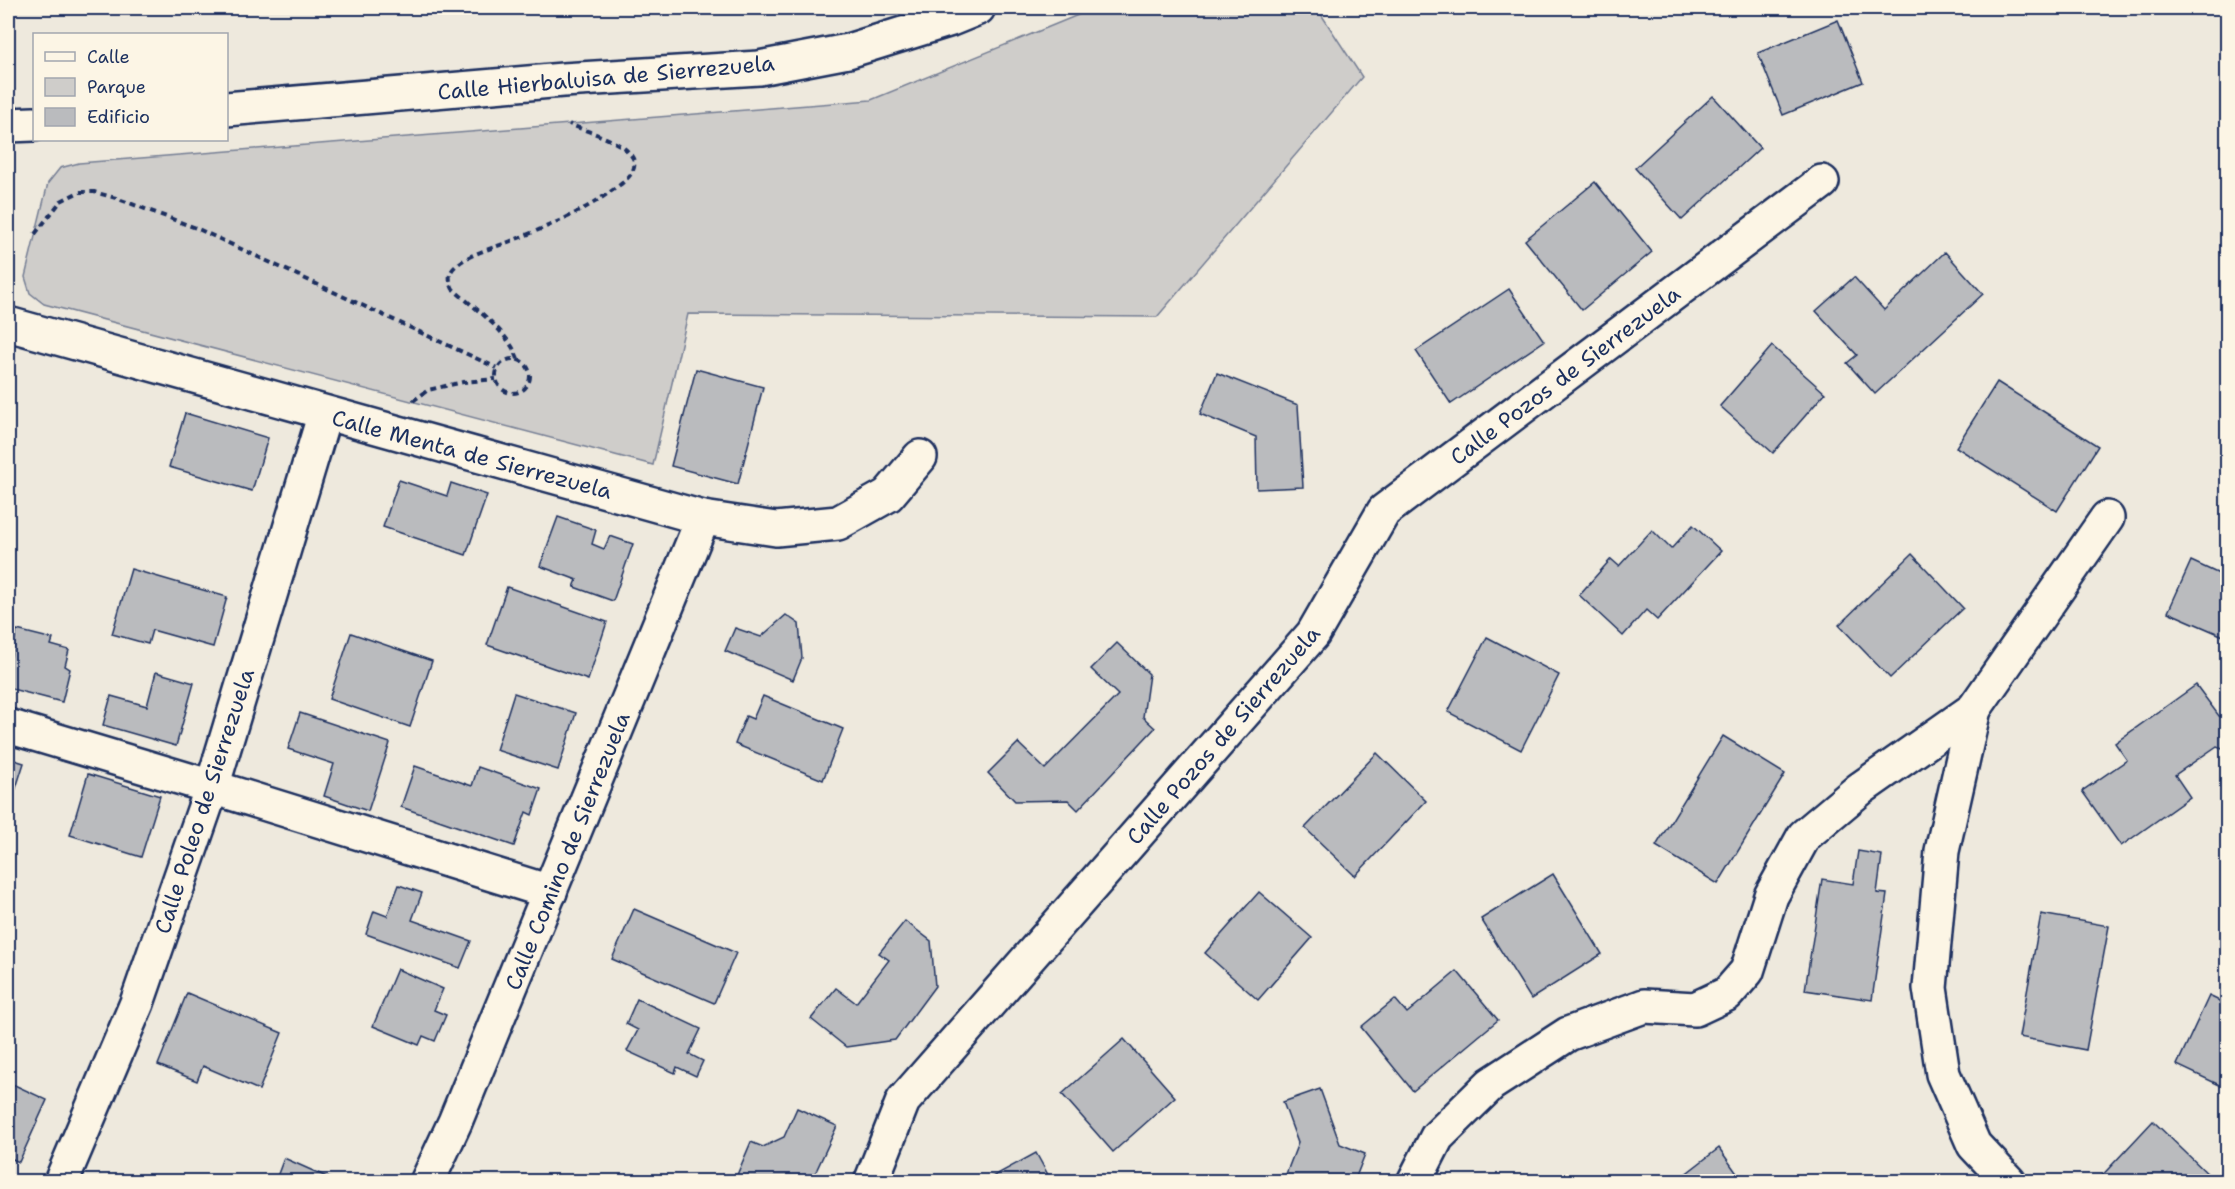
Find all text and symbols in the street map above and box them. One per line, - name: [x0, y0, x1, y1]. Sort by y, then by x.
- legend: [33, 33, 228, 141]
- text: Calle: [87, 45, 130, 69]
- street label: Calle Hierbaluisa de Sierrezuela: [436, 48, 776, 107]
- text: Parque: [87, 75, 146, 99]
- text: Edificio: [87, 105, 150, 129]
- street label: Calle Pozos de Sierrezuela: [1444, 279, 1686, 472]
- street label: Calle Menta de Sierrezuela: [329, 403, 615, 506]
- street label: Calle Pozos de Sierrezuela: [1120, 620, 1327, 851]
- street label: Calle Poleo de Sierrezuela: [148, 665, 261, 937]
- street label: Calle Comino de Sierrezuela: [498, 708, 637, 994]

